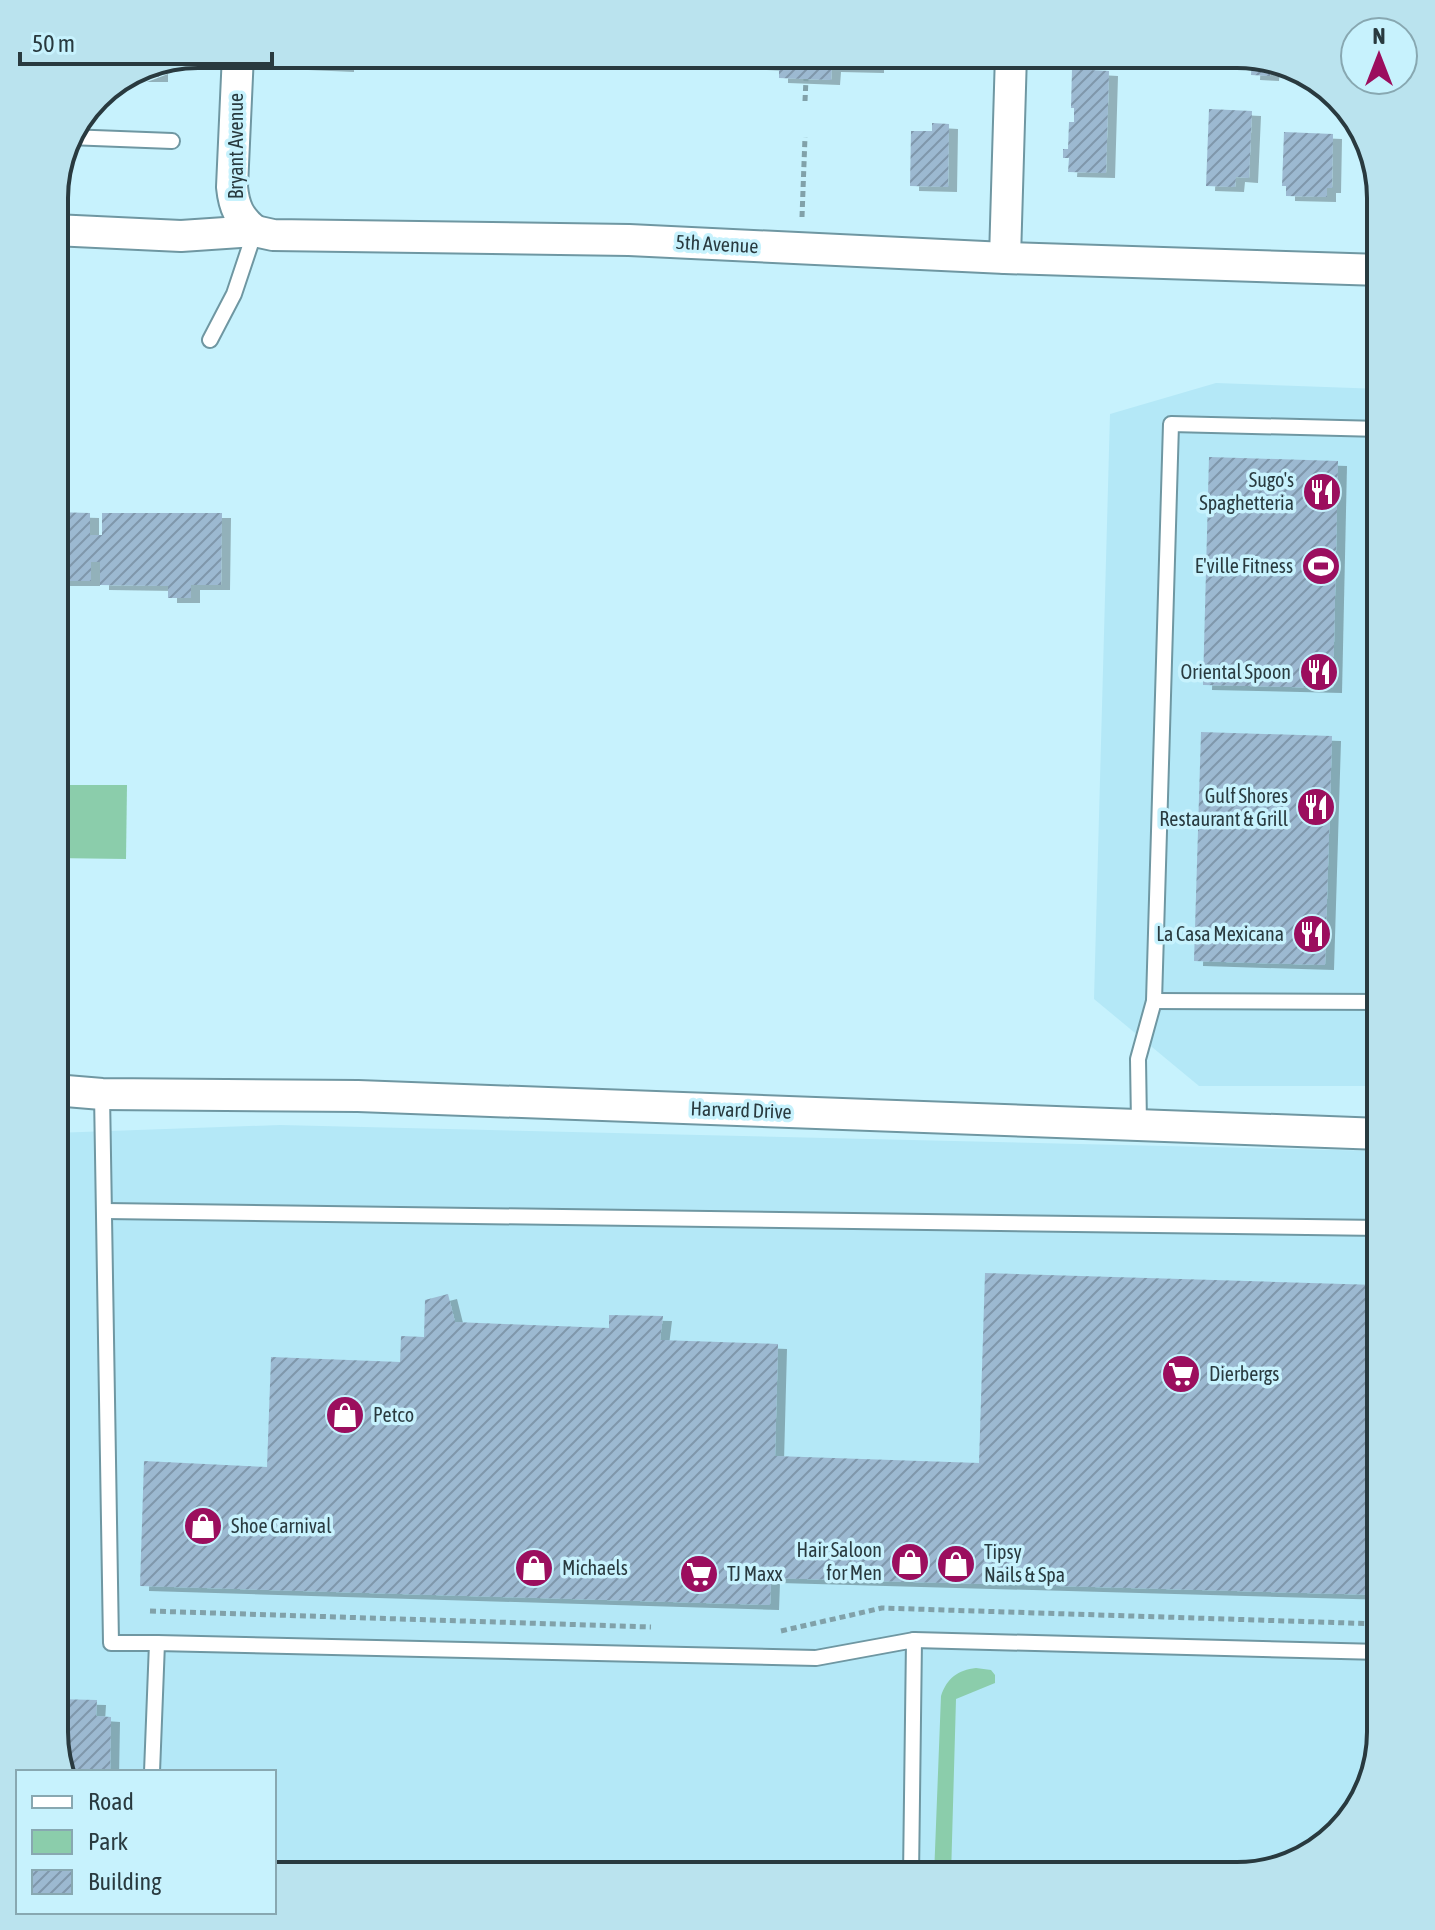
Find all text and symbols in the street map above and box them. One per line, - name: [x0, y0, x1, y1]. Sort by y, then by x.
- scale bar: [20, 16, 272, 66]
- north arrow: [1339, 16, 1419, 96]
- text: N: [1373, 23, 1385, 49]
- text: 50 m: [32, 30, 75, 57]
- street label: Bryant Avenue: [224, 93, 247, 199]
- street label: 5th Avenue: [675, 230, 759, 257]
- place label: Sugo's Spaghetteria: [1199, 468, 1294, 514]
- restaurant icon: Sugo's Spaghetteria: [1301, 471, 1343, 513]
- sports icon: E'ville Fitness: [1300, 545, 1342, 587]
- place label: E'ville Fitness: [1195, 554, 1293, 577]
- restaurant icon: Oriental Spoon: [1298, 651, 1340, 693]
- place label: Oriental Spoon: [1181, 660, 1291, 683]
- place label: Gulf Shores Restaurant & Grill: [1159, 784, 1289, 830]
- restaurant icon: Gulf Shores Restaurant & Grill: [1295, 786, 1337, 828]
- restaurant icon: La Casa Mexicana: [1291, 913, 1333, 955]
- place label: La Casa Mexicana: [1156, 922, 1284, 945]
- street label: Harvard Drive: [690, 1096, 792, 1123]
- supermarket icon: Dierbergs: [1160, 1353, 1202, 1395]
- place label: Dierbergs: [1209, 1362, 1279, 1385]
- shop icon: Petco: [324, 1394, 366, 1436]
- place label: Petco: [373, 1403, 414, 1426]
- shop icon: Shoe Carnival: [182, 1505, 224, 1547]
- place label: Shoe Carnival: [231, 1514, 332, 1537]
- place label: Hair Saloon for Men: [797, 1538, 882, 1584]
- place label: Tipsy Nails & Spa: [984, 1540, 1065, 1586]
- shop icon: Hair Saloon for Men: [889, 1541, 931, 1583]
- shop icon: Tipsy Nails & Spa: [935, 1543, 977, 1585]
- shop icon: Michaels: [513, 1547, 555, 1589]
- supermarket icon: TJ Maxx: [678, 1553, 720, 1595]
- place label: Michaels: [562, 1556, 628, 1579]
- place label: TJ Maxx: [727, 1562, 783, 1585]
- legend: [16, 1770, 276, 1914]
- text: Road: [88, 1788, 134, 1815]
- text: Park: [88, 1828, 129, 1855]
- text: Building: [88, 1868, 162, 1895]

